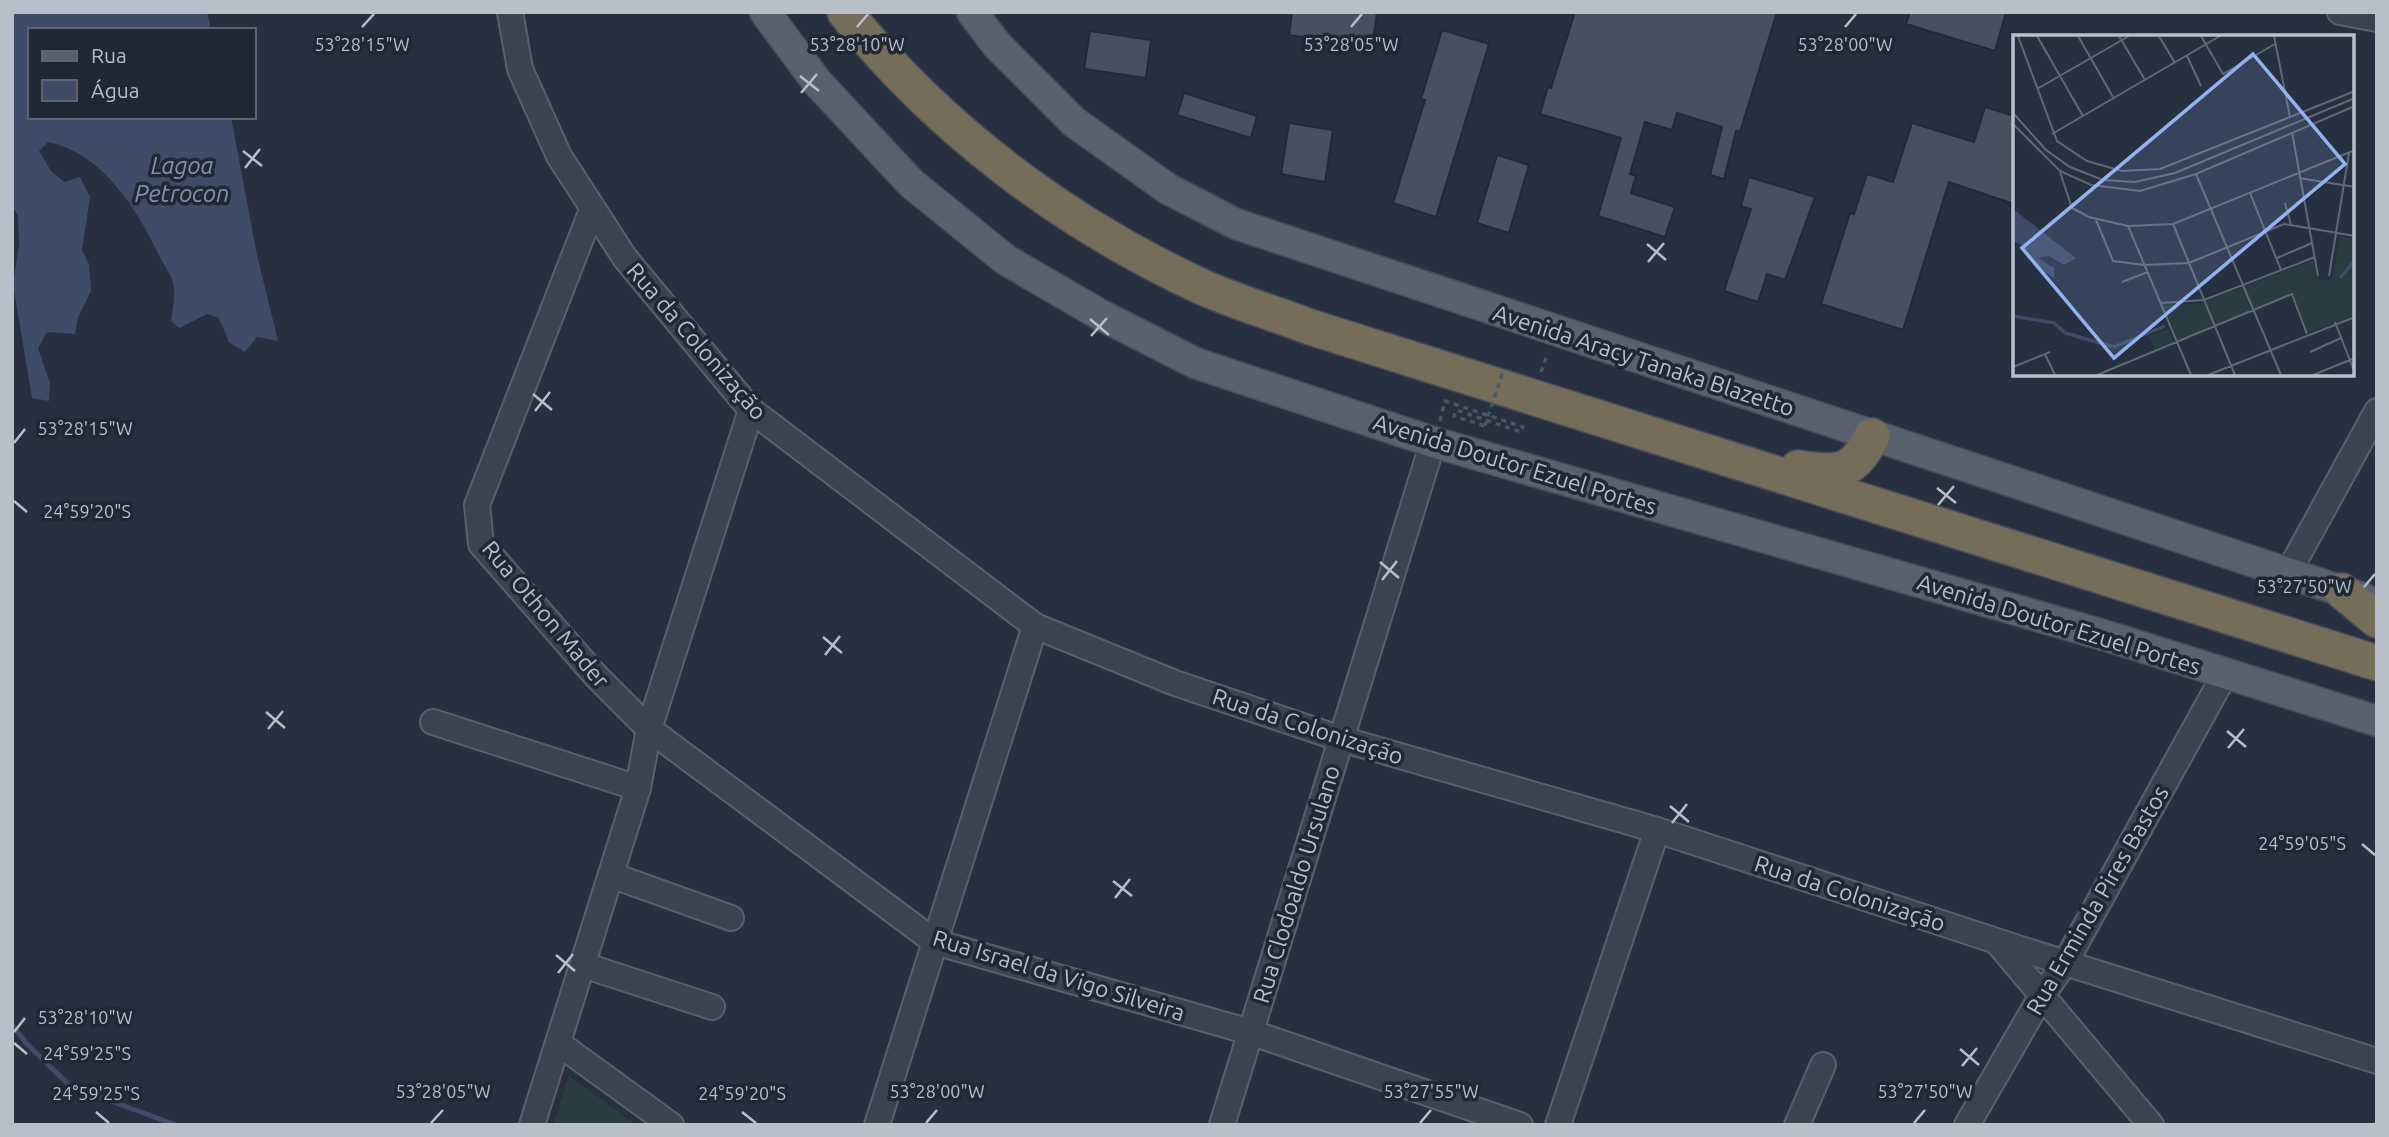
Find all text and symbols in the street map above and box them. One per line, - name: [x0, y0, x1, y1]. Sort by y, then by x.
- legend: [28, 28, 256, 119]
- text: 53°28'15"W: [314, 34, 410, 54]
- text: 53°28'10"W: [809, 34, 905, 54]
- text: 53°28'05"W: [1303, 34, 1399, 54]
- text: 53°28'00"W: [1797, 34, 1893, 54]
- inset map: [2013, 35, 2354, 376]
- text: Rua: [91, 43, 127, 67]
- text: Água: [91, 78, 140, 102]
- water label: Lagoa Petrocon: [135, 152, 229, 207]
- street label: Rua da Colonização: [622, 258, 772, 424]
- street label: Avenida Aracy Tanaka Blazetto: [1490, 299, 1798, 421]
- street label: Avenida Doutor Ezuel Portes: [1370, 409, 1660, 519]
- text: 53°28'15"W: [37, 418, 133, 438]
- text: 24°59'20"S: [43, 501, 131, 521]
- street label: Rua Othon Mader: [478, 536, 615, 692]
- street label: Avenida Doutor Ezuel Portes: [1914, 569, 2204, 679]
- text: 53°27'50"W: [2256, 576, 2352, 596]
- street label: Rua da Colonização: [1209, 683, 1407, 769]
- street label: Rua Clodoaldo Ursulano: [1248, 762, 1344, 1006]
- street label: Rua Erminda Pires Bastos: [2021, 781, 2173, 1019]
- text: 24°59'05"S: [2258, 833, 2346, 853]
- street label: Rua da Colonização: [1751, 850, 1949, 936]
- street label: Rua Israel da Vigo Silveira: [930, 925, 1188, 1025]
- text: 53°28'10"W: [37, 1007, 133, 1027]
- text: 24°59'25"S: [43, 1043, 131, 1063]
- text: 53°28'05"W: [395, 1081, 491, 1101]
- text: 53°28'00"W: [889, 1081, 985, 1101]
- text: 53°27'55"W: [1383, 1081, 1479, 1101]
- text: 53°27'50"W: [1877, 1081, 1973, 1101]
- text: 24°59'25"S: [52, 1083, 140, 1103]
- text: 24°59'20"S: [698, 1083, 786, 1103]

